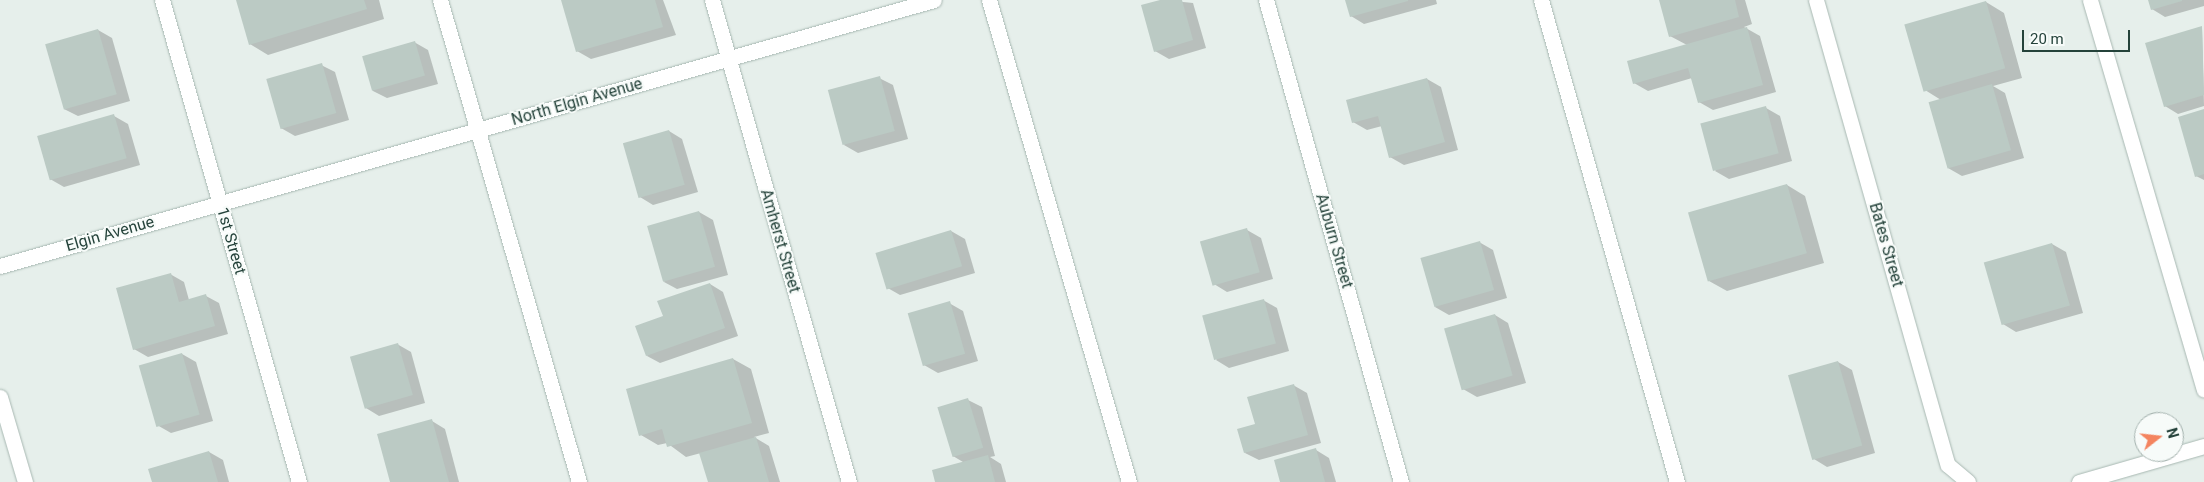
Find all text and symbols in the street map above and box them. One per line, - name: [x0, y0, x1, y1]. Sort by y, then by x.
- scale bar: [2024, 20, 2132, 52]
- text: 20 m: [2030, 30, 2064, 48]
- street label: North Elgin Avenue: [509, 74, 645, 130]
- street label: Amherst Street: [756, 187, 804, 295]
- street label: Auburn Street: [1311, 192, 1357, 290]
- street label: Bates Street: [1865, 201, 1907, 289]
- street label: 1st Street: [212, 205, 250, 277]
- street label: Elgin Avenue: [64, 212, 156, 256]
- north arrow: [2134, 412, 2184, 462]
- text: N: [2163, 426, 2182, 440]

